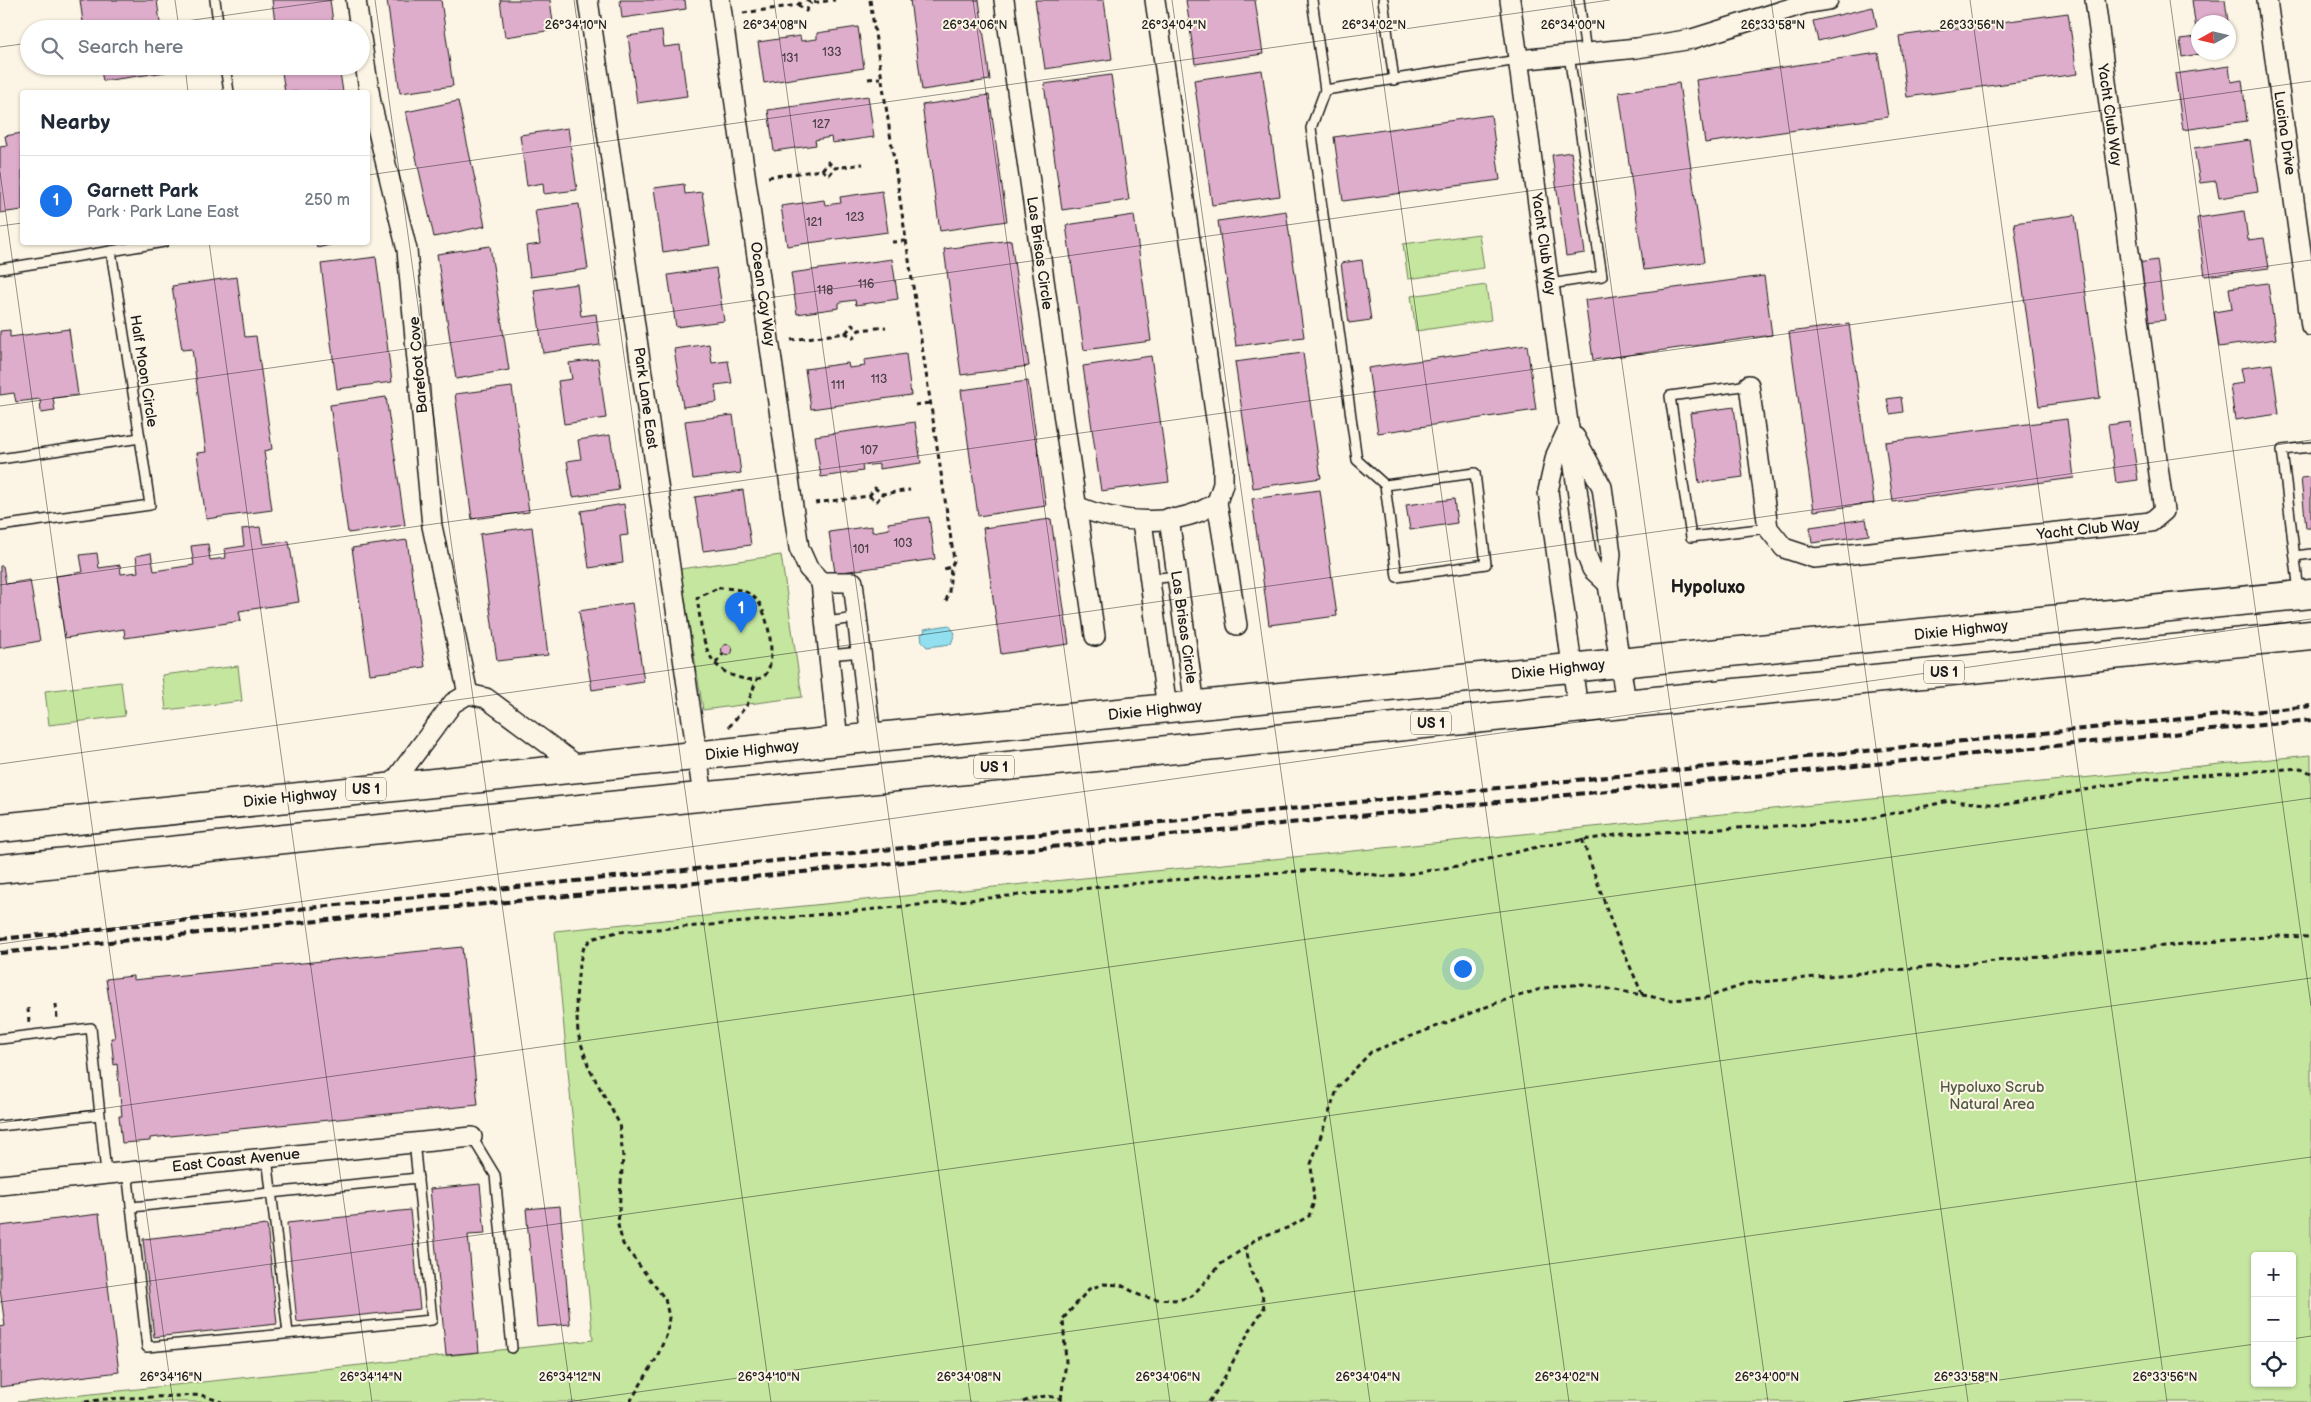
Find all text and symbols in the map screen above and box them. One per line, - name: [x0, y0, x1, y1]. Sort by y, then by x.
- north arrow: [2191, 15, 2236, 60]
- text: 26°34'10"N: [545, 18, 607, 33]
- text: 26°34'08"N: [743, 18, 807, 33]
- text: 26°34'06"N: [943, 18, 1007, 33]
- text: 26°34'04"N: [1142, 18, 1206, 33]
- text: 26°34'02"N: [1342, 18, 1406, 33]
- text: 26°34'00"N: [1541, 18, 1605, 33]
- text: 26°33'58"N: [1741, 18, 1805, 33]
- text: 26°33'56"N: [1940, 18, 2004, 33]
- search box: [20, 20, 370, 75]
- icon: search: [38, 34, 66, 62]
- text: Search here: [78, 36, 183, 59]
- house number: 133: [822, 45, 842, 60]
- house number: 131: [782, 51, 798, 66]
- street label: Yacht Club Way: [2093, 62, 2126, 168]
- street label: Lucina Drive: [2269, 90, 2300, 176]
- text: Nearby: [40, 110, 110, 135]
- house number: 127: [812, 117, 830, 132]
- text: Garnett Park: [87, 180, 198, 203]
- text: 1: [53, 191, 59, 210]
- text: 250 m: [304, 191, 350, 210]
- street label: Yacht Club Way: [1527, 191, 1560, 297]
- street label: Las Brisas Circle: [1022, 195, 1057, 311]
- text: Park · Park Lane East: [87, 203, 239, 222]
- house number: 123: [846, 210, 864, 225]
- house number: 121: [806, 215, 822, 230]
- street label: Ocean Cay Way: [746, 240, 779, 348]
- house number: 116: [858, 277, 874, 292]
- house number: 118: [817, 283, 833, 298]
- street label: Half Moon Circle: [125, 314, 162, 429]
- street label: Barefoot Cove: [405, 316, 432, 414]
- street label: Park Lane East: [629, 346, 662, 451]
- house number: 113: [871, 372, 887, 387]
- house number: 111: [831, 378, 845, 393]
- house number: 107: [860, 443, 878, 458]
- street label: Yacht Club Way: [2035, 515, 2141, 544]
- house number: 103: [893, 536, 913, 551]
- house number: 101: [853, 542, 869, 557]
- street label: Las Brisas Circle: [1166, 569, 1201, 685]
- district label: Hypoluxo: [1671, 577, 1745, 598]
- pin: 1: [725, 592, 757, 633]
- street label: Dixie Highway: [1913, 616, 2009, 645]
- street label: Dixie Highway: [1510, 655, 1606, 684]
- road number: US 1: [1924, 660, 1964, 684]
- street label: Dixie Highway: [1107, 696, 1203, 725]
- road number: US 1: [1411, 711, 1451, 734]
- street label: Dixie Highway: [704, 736, 800, 765]
- road number: US 1: [974, 756, 1014, 779]
- road number: US 1: [346, 778, 386, 801]
- street label: Dixie Highway: [242, 783, 338, 812]
- your location: [1450, 956, 1476, 982]
- park label: Hypoluxo Scrub Natural Area: [1940, 1078, 2045, 1114]
- street label: East Coast Avenue: [171, 1144, 301, 1177]
- map controls: [2251, 1252, 2296, 1387]
- button: +: [2251, 1252, 2296, 1297]
- button: −: [2251, 1297, 2296, 1342]
- button: locate: [2251, 1342, 2296, 1387]
- text: 26°34'16"N: [140, 1370, 202, 1385]
- text: 26°34'14"N: [340, 1370, 402, 1385]
- text: 26°34'12"N: [539, 1370, 601, 1385]
- text: 26°34'10"N: [738, 1370, 800, 1385]
- text: 26°34'08"N: [937, 1370, 1001, 1385]
- text: 26°34'06"N: [1136, 1370, 1200, 1385]
- text: 26°34'04"N: [1336, 1370, 1400, 1385]
- text: 26°34'02"N: [1535, 1370, 1599, 1385]
- text: 26°34'00"N: [1735, 1370, 1799, 1385]
- text: 26°33'58"N: [1934, 1370, 1998, 1385]
- text: 26°33'56"N: [2133, 1370, 2197, 1385]

